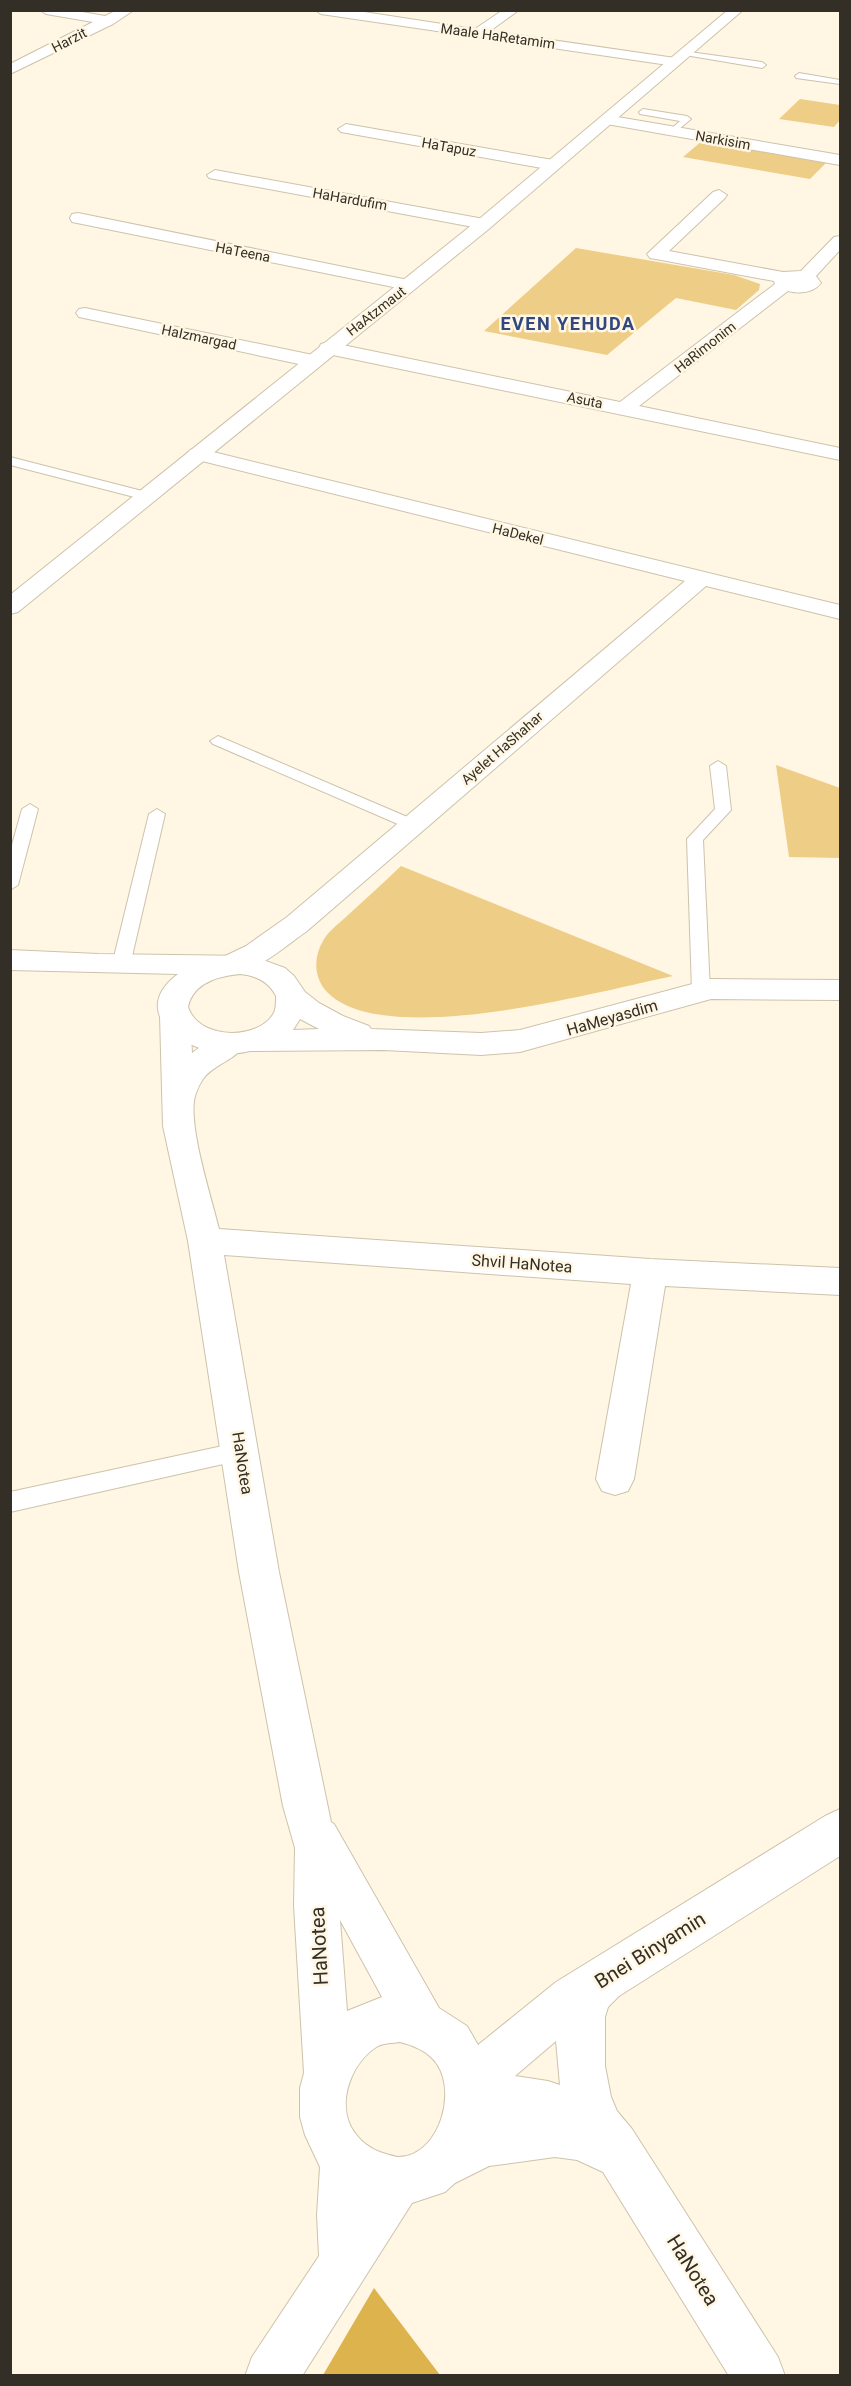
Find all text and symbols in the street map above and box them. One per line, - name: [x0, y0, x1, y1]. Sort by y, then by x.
- street label: Maale HaRetamim: [440, 20, 556, 52]
- street label: Harzit: [49, 24, 90, 56]
- street label: Narkisim: [694, 127, 752, 153]
- street label: HaTapuz: [420, 134, 478, 160]
- street label: HaHardufim: [311, 185, 389, 213]
- street label: HaTeena: [214, 239, 272, 265]
- street label: HaAtzmaut: [343, 283, 409, 339]
- district label: EVEN YEHUDA: [500, 313, 636, 334]
- street label: HaRimonim: [671, 318, 739, 376]
- street label: HaIzmargad: [160, 321, 238, 353]
- street label: Asuta: [566, 389, 604, 411]
- street label: HaDekel: [491, 520, 545, 548]
- street label: Ayelet HaShahar: [458, 708, 546, 788]
- street label: HaMeyasdim: [564, 995, 660, 1040]
- street label: Shvil HaNotea: [471, 1251, 573, 1276]
- street label: HaNotea: [228, 1430, 257, 1496]
- street label: HaNotea: [305, 1906, 333, 1986]
- street label: Bnei Binyamin: [590, 1906, 710, 1994]
- street label: HaNotea: [662, 2230, 724, 2310]

